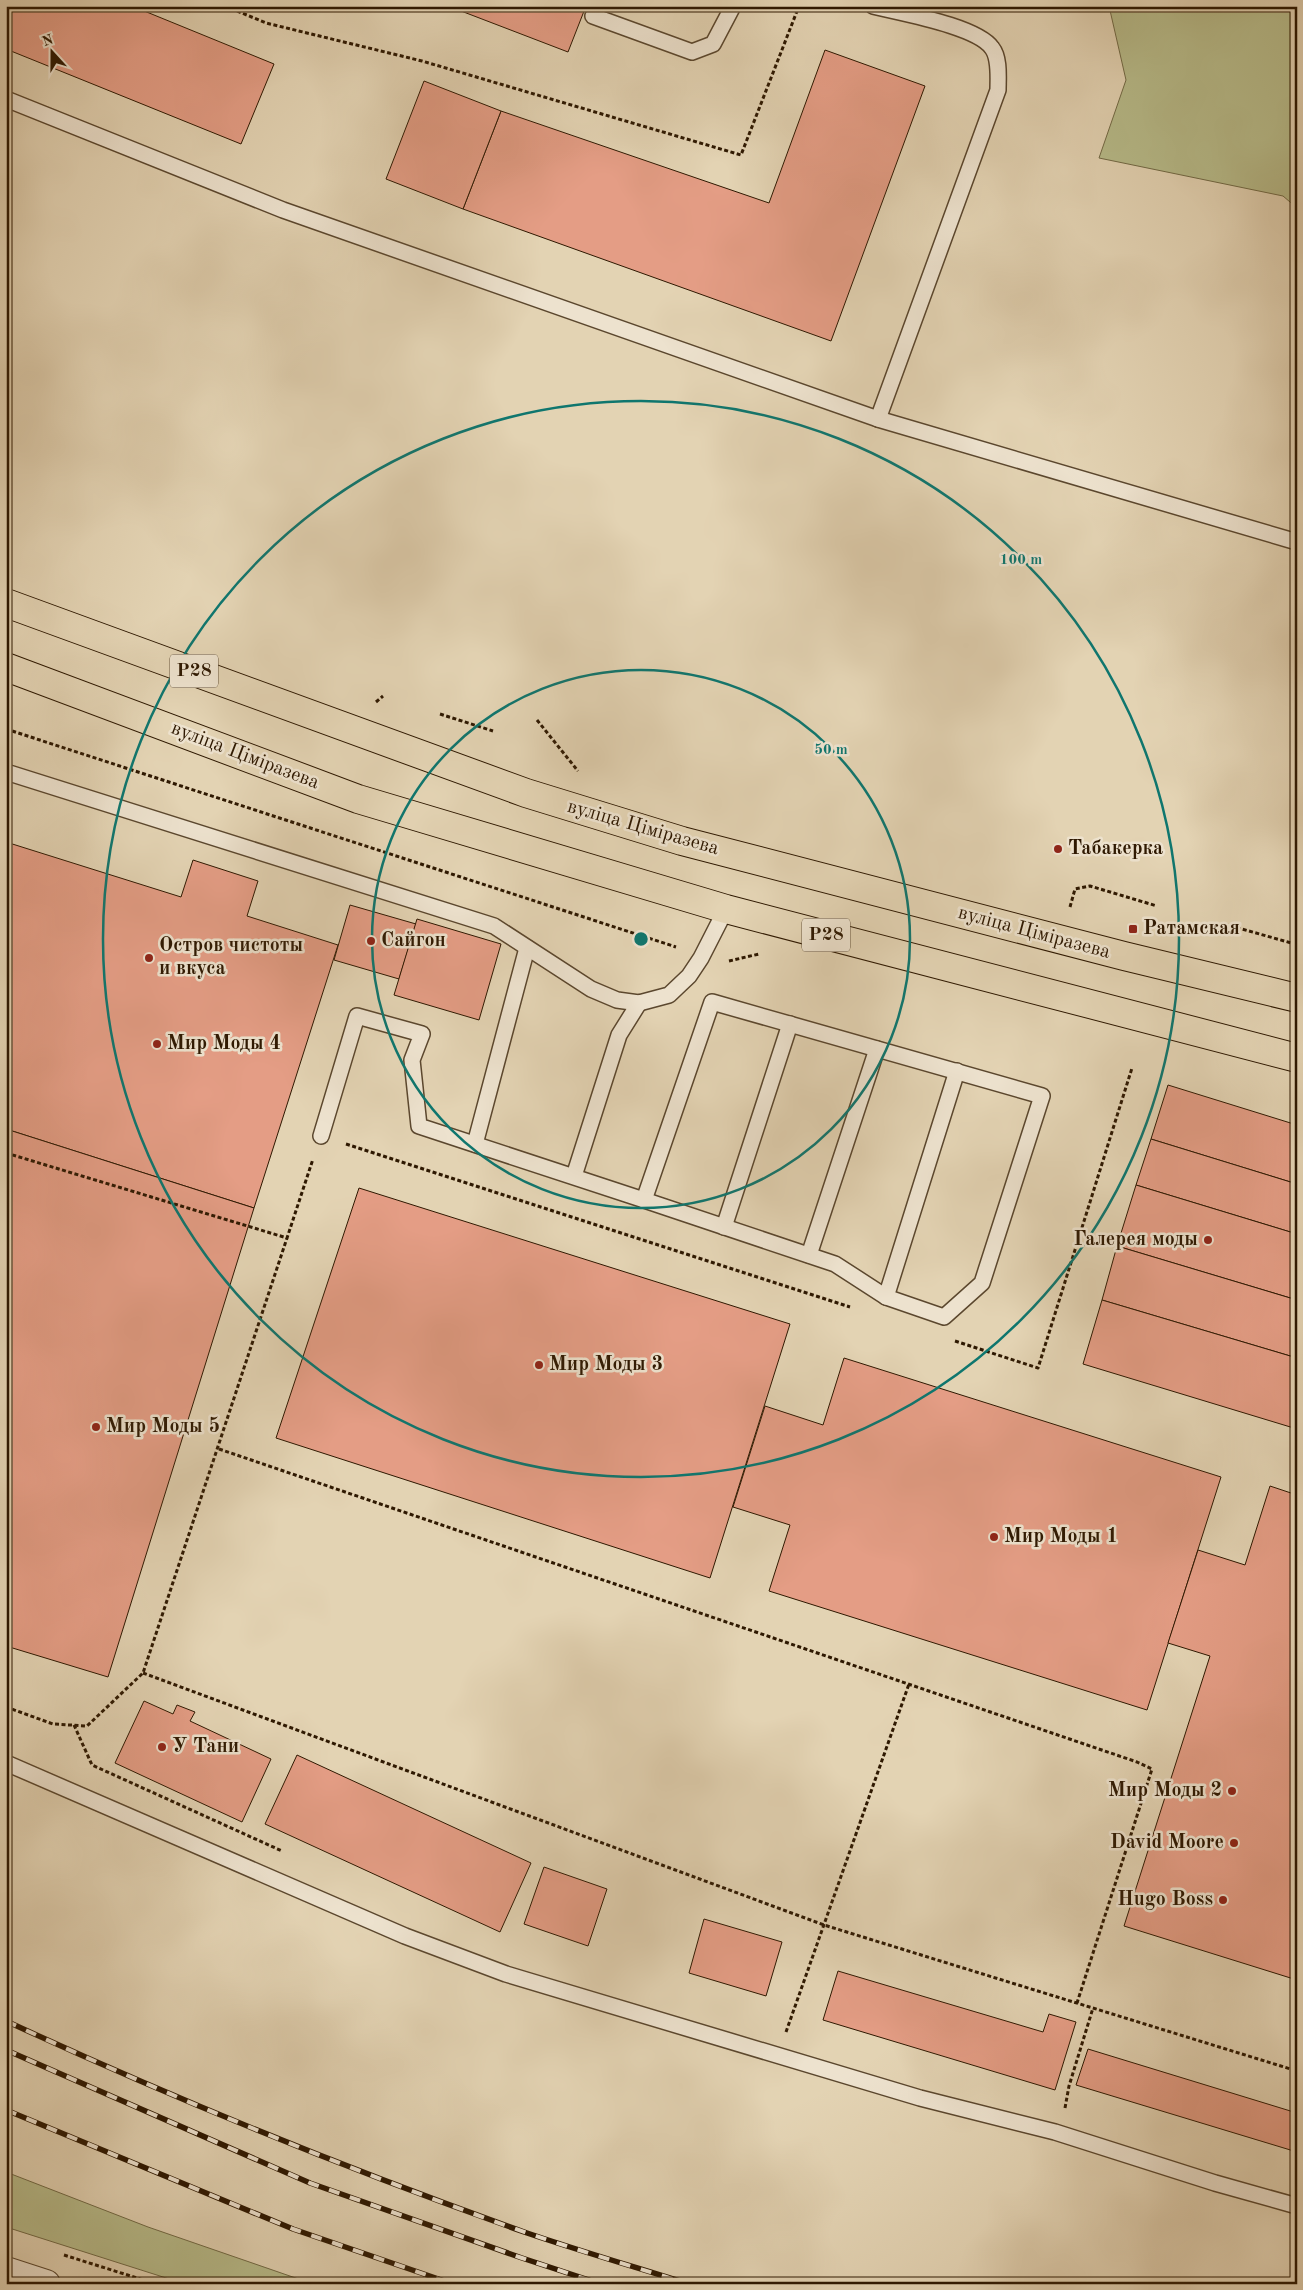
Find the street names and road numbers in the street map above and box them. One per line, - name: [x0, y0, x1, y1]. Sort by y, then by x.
- road number: Р28: [170, 654, 218, 688]
- street label: вуліца Ціміразева: [168, 719, 322, 793]
- street label: вуліца Ціміразева: [565, 797, 721, 859]
- street label: вуліца Ціміразева: [956, 903, 1112, 963]
- road number: Р28: [802, 918, 850, 952]

